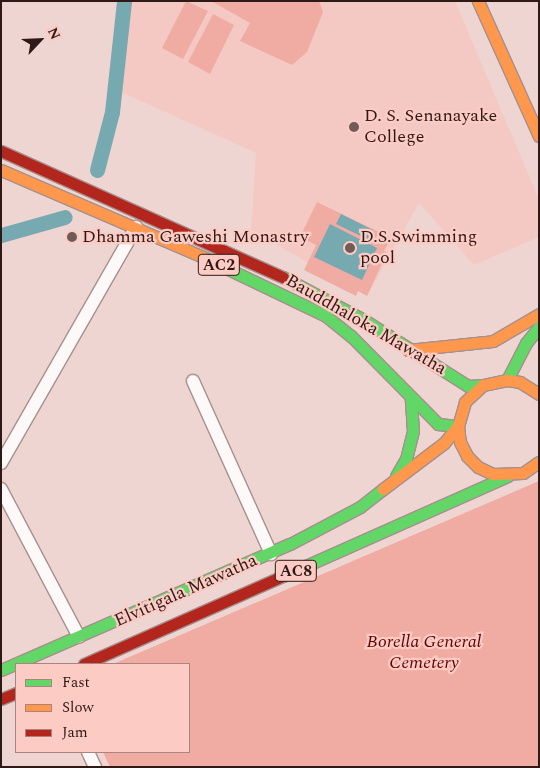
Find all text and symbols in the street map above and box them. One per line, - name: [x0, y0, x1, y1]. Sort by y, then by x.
- north arrow: [15, 15, 65, 65]
- text: N: [42, 24, 66, 43]
- place label: D. S. Senanayake College: [364, 106, 497, 148]
- marker: D. S. Senanayake College: [348, 121, 360, 133]
- place label: Dhamma Gaweshi Monastry: [82, 226, 309, 248]
- place label: D.S.Swimming pool: [360, 227, 477, 270]
- marker: Dhamma Gaweshi Monastry: [66, 231, 78, 243]
- marker: D.S.Swimming pool: [344, 242, 356, 254]
- road number: AC2: [198, 252, 240, 278]
- street label: Bauddhaloka Mawatha: [282, 270, 450, 380]
- street label: Elvitigala Mawatha: [111, 550, 261, 632]
- road number: AC8: [275, 558, 317, 584]
- park label: Borella General Cemetery: [367, 632, 481, 674]
- legend: [15, 663, 190, 753]
- text: Fast: [62, 671, 90, 694]
- text: Slow: [62, 696, 94, 719]
- text: Jam: [62, 721, 88, 744]

